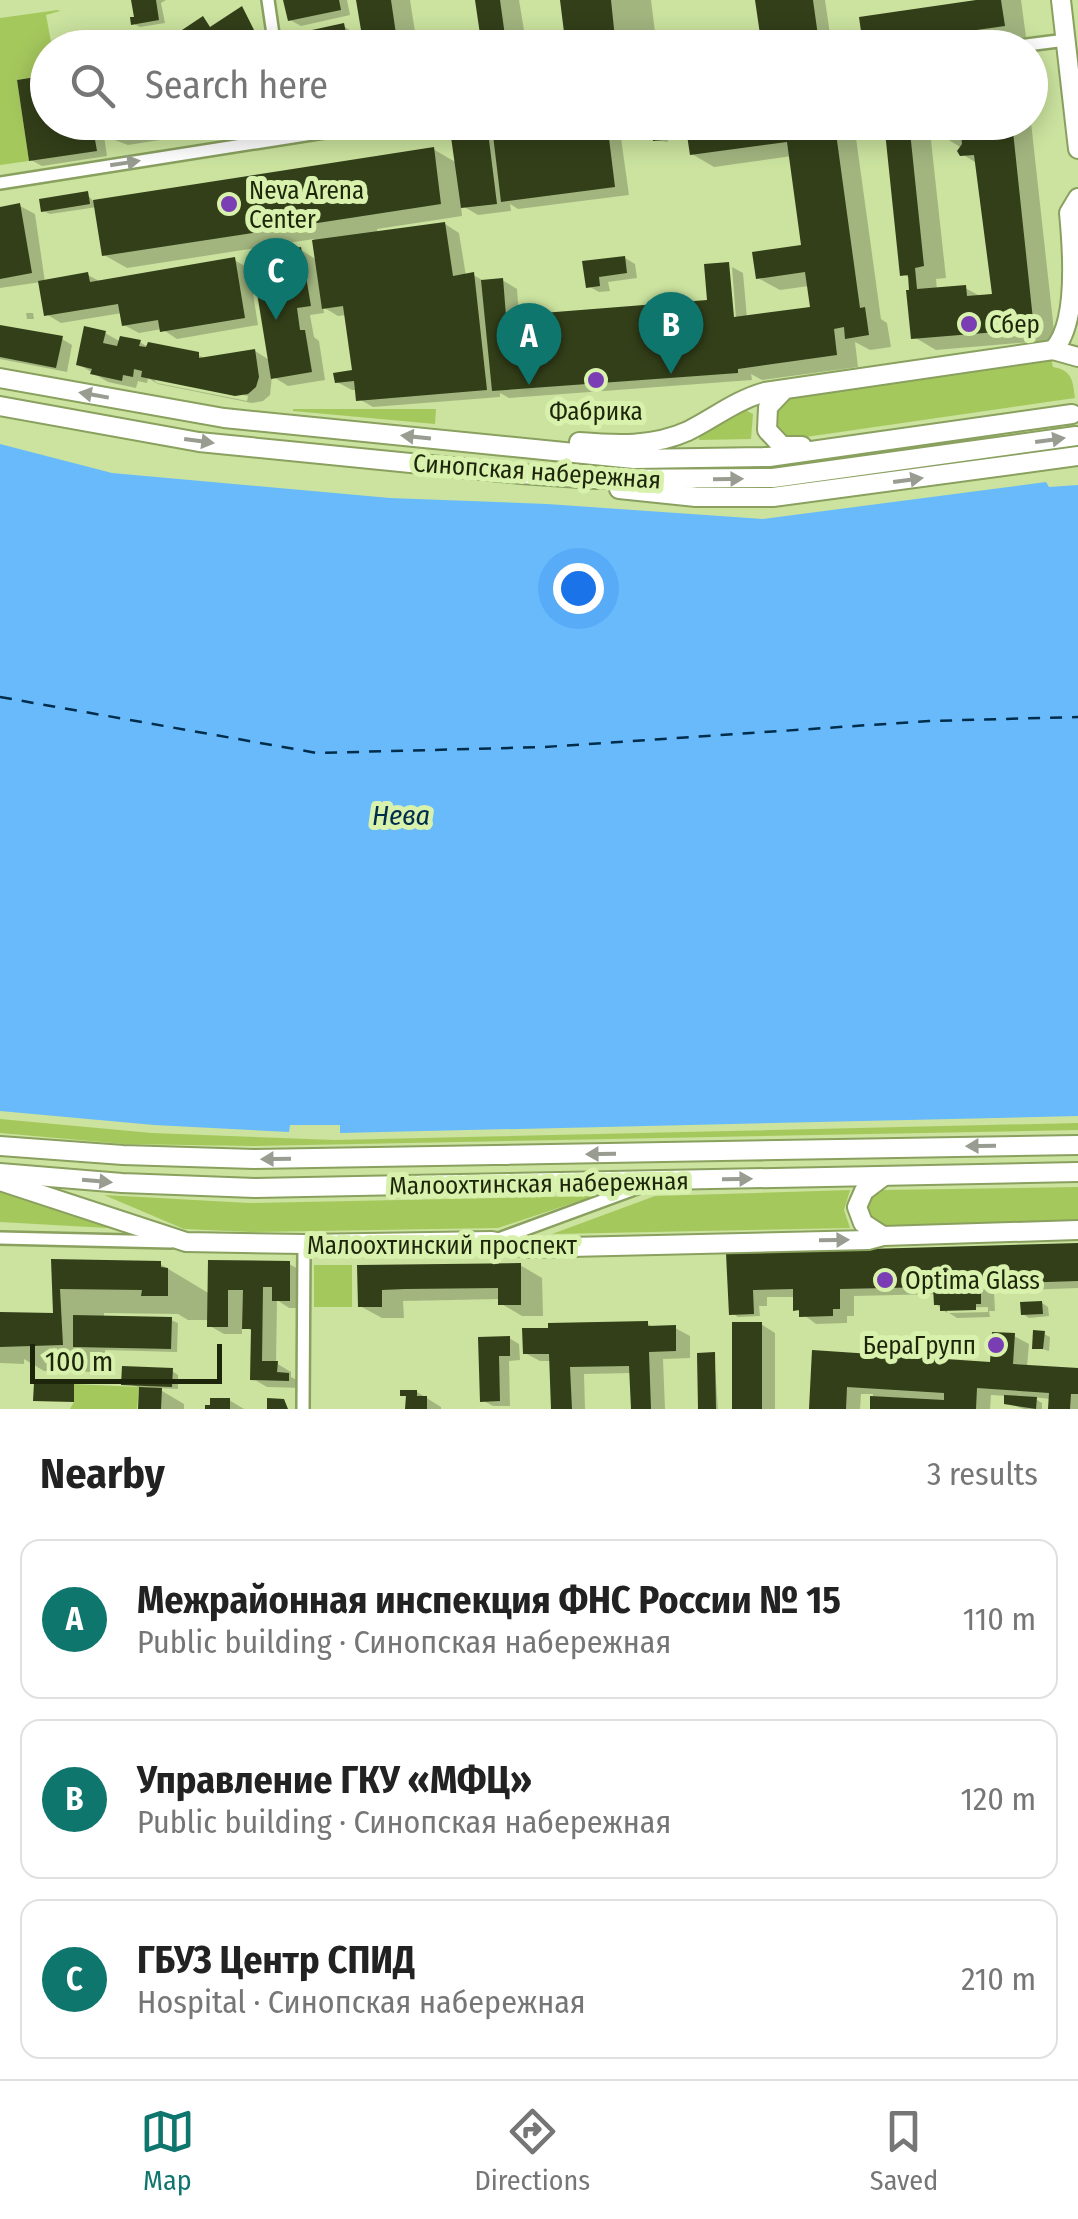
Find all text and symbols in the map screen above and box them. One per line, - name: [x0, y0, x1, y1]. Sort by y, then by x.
- search box: [30, 30, 1048, 140]
- icon: search: [65, 58, 120, 113]
- text: Search here: [145, 62, 328, 108]
- one-way arrow: [109, 155, 141, 170]
- place label: Neva Arena Center: [249, 176, 364, 235]
- marker: Neva Arena Center: [218, 193, 240, 215]
- pin: C: [244, 238, 308, 320]
- pin: B: [638, 292, 704, 374]
- pin: A: [496, 302, 562, 385]
- place label: Сбер: [989, 310, 1040, 340]
- marker: Сбер: [958, 313, 980, 335]
- marker: Фабрика: [585, 369, 607, 391]
- one-way arrow: [77, 387, 109, 402]
- place label: Фабрика: [549, 397, 643, 427]
- one-way arrow: [399, 429, 431, 445]
- one-way arrow: [1035, 432, 1067, 448]
- one-way arrow: [184, 434, 216, 450]
- street label: Синопская набережная: [412, 448, 662, 496]
- one-way arrow: [712, 471, 744, 487]
- one-way arrow: [892, 471, 924, 487]
- your location: [553, 563, 604, 614]
- water label: Нева: [372, 799, 430, 832]
- one-way arrow: [964, 1139, 996, 1155]
- one-way arrow: [585, 1147, 617, 1163]
- one-way arrow: [260, 1151, 292, 1167]
- street label: Малоохтинская набережная: [389, 1166, 689, 1202]
- one-way arrow: [721, 1171, 753, 1187]
- one-way arrow: [82, 1173, 114, 1189]
- street label: Малоохтинский проспект: [307, 1231, 578, 1261]
- one-way arrow: [818, 1232, 850, 1248]
- place label: Optima Glass: [905, 1266, 1040, 1296]
- marker: Optima Glass: [874, 1269, 896, 1291]
- place label: БераГрупп: [863, 1331, 976, 1361]
- marker: БераГрупп: [985, 1334, 1007, 1356]
- scale bar: [30, 1339, 222, 1384]
- text: 100 m: [45, 1345, 113, 1378]
- text: Nearby: [40, 1449, 165, 1499]
- text: 3 results: [927, 1455, 1038, 1493]
- text: Межрайонная инспекция ФНС России № 15: [137, 1577, 841, 1623]
- text: A: [66, 1600, 83, 1638]
- text: 110 m: [963, 1600, 1036, 1638]
- text: Public building · Синопская набережная: [137, 1623, 671, 1661]
- text: Управление ГКУ «МФЦ»: [137, 1757, 532, 1803]
- text: B: [66, 1780, 83, 1818]
- text: 120 m: [961, 1780, 1036, 1818]
- text: Public building · Синопская набережная: [137, 1803, 671, 1841]
- text: ГБУЗ Центр СПИД: [137, 1937, 415, 1983]
- text: C: [66, 1960, 83, 1998]
- text: 210 m: [961, 1960, 1036, 1998]
- text: Hospital · Синопская набережная: [137, 1983, 586, 2021]
- tab: Map: [140, 2104, 195, 2197]
- tab: Directions: [474, 2104, 590, 2197]
- tab: Saved: [870, 2104, 938, 2197]

